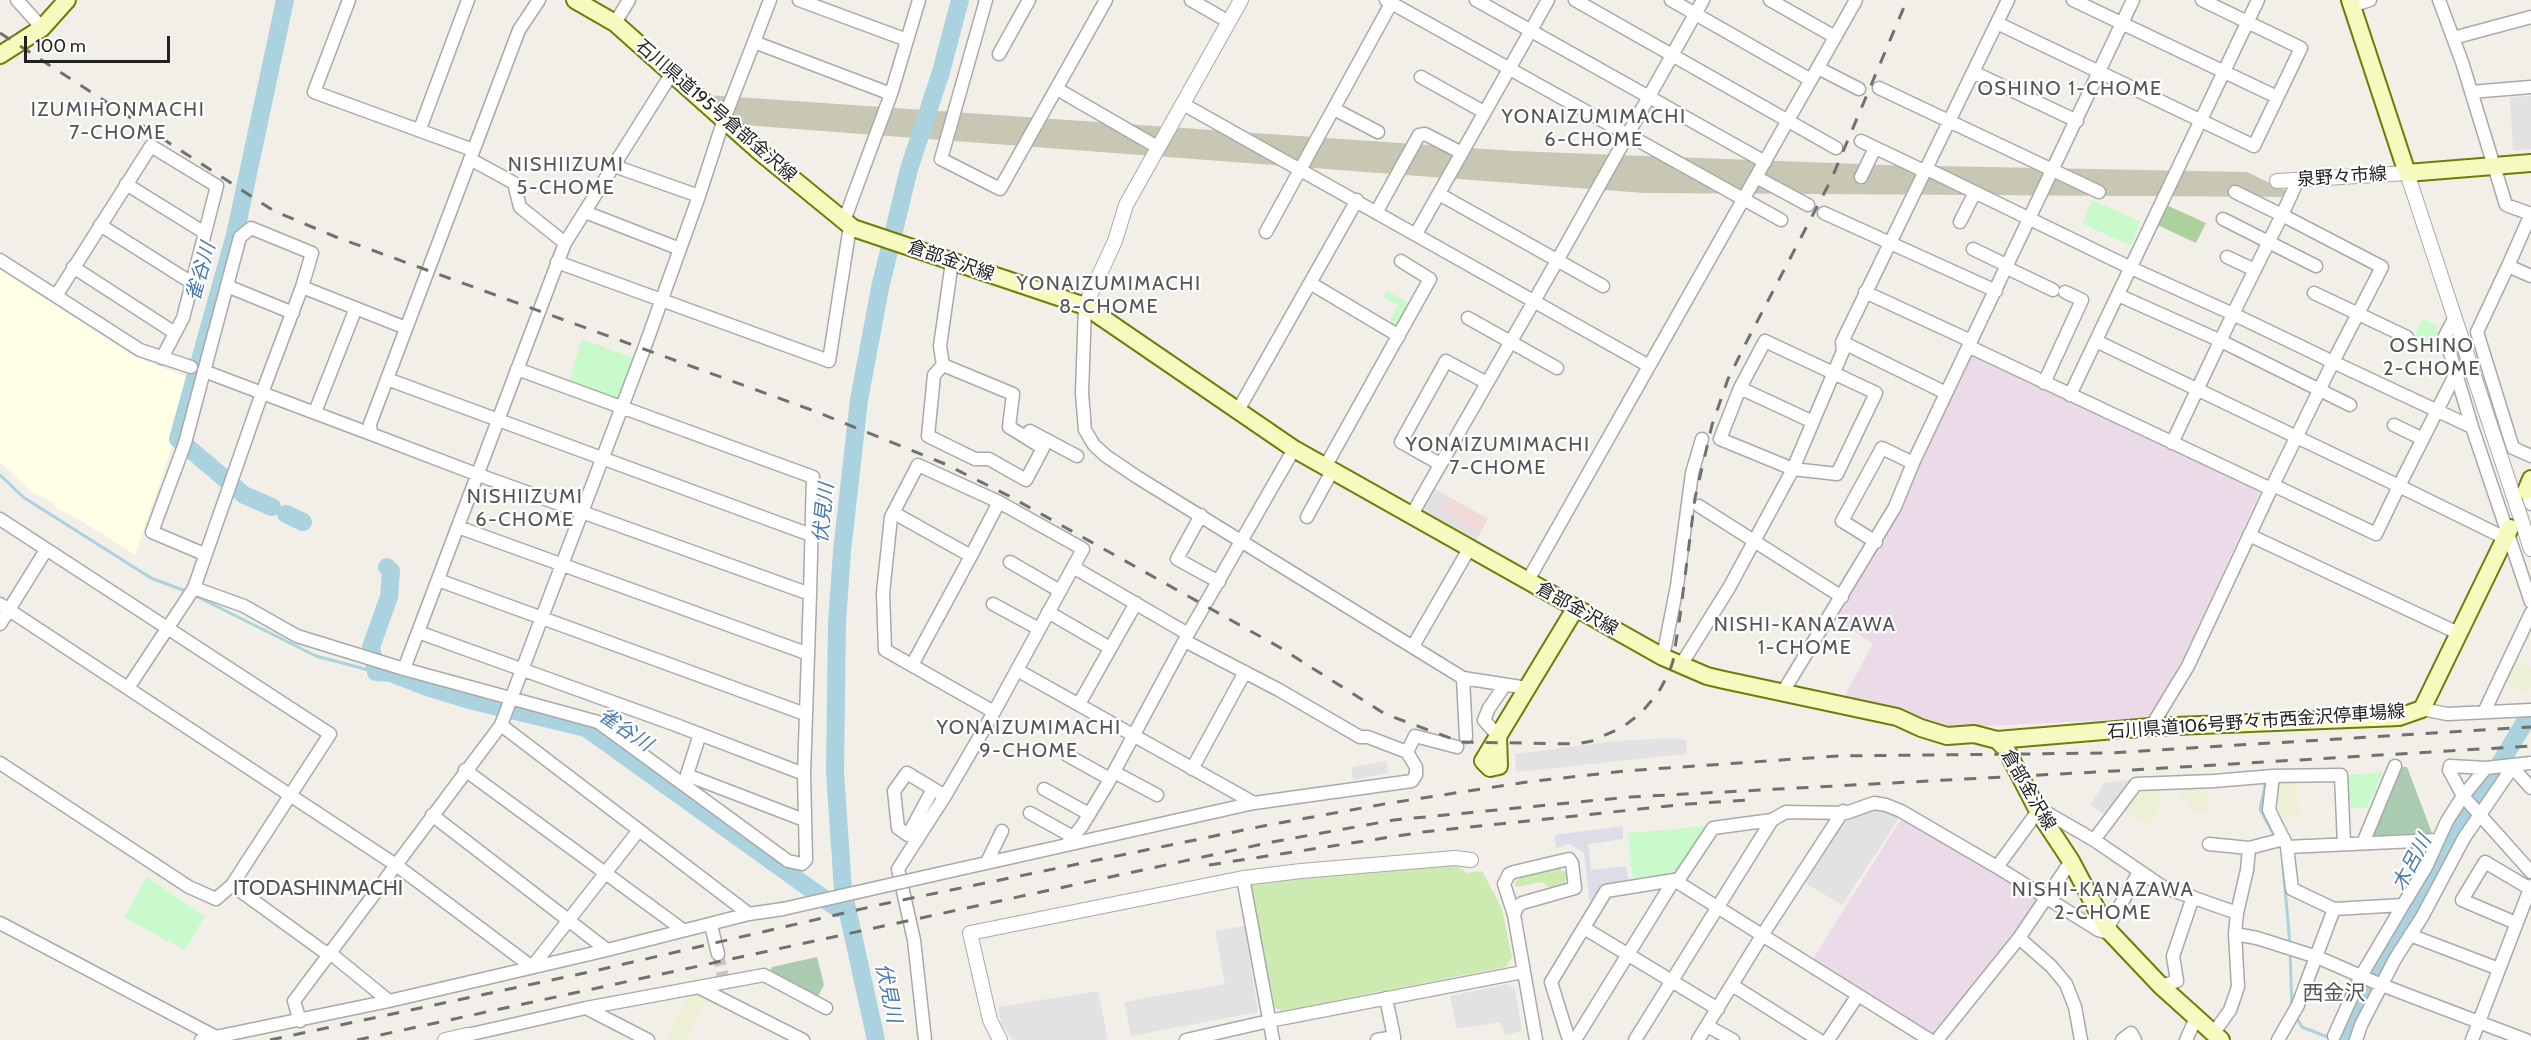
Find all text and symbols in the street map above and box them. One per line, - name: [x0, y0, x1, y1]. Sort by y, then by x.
- scale bar: [27, 24, 172, 62]
- text: 100 m: [35, 35, 86, 57]
- street label: 石川県道195号倉部金沢線: [631, 35, 801, 187]
- district label: OSHINO 1-CHOME: [1977, 77, 2163, 101]
- district label: IZUMIHONMACHI 7-CHOME: [31, 98, 205, 145]
- district label: YONAIZUMIMACHI 6-CHOME: [1501, 105, 1687, 152]
- district label: NISHIIZUMI 5-CHOME: [508, 153, 624, 200]
- street label: 泉野々市線: [2296, 163, 2388, 191]
- street label: 倉部金沢線: [905, 236, 997, 286]
- water label: 雀谷川: [181, 240, 221, 304]
- district label: YONAIZUMIMACHI 8-CHOME: [1016, 272, 1202, 319]
- district label: OSHINO 2-CHOME: [2383, 334, 2481, 381]
- district label: YONAIZUMIMACHI 7-CHOME: [1405, 433, 1591, 480]
- water label: 伏見川: [809, 482, 839, 544]
- district label: NISHIIZUMI 6-CHOME: [467, 485, 583, 532]
- street label: 倉部金沢線: [1532, 578, 1622, 640]
- district label: NISHI-KANAZAWA 1-CHOME: [1714, 613, 1896, 660]
- street label: 石川県道106号野々市西金沢停車場線: [2106, 701, 2406, 743]
- water label: 雀谷川: [593, 703, 657, 757]
- district label: YONAIZUMIMACHI 9-CHOME: [936, 716, 1122, 763]
- street label: 倉部金沢線: [1996, 746, 2060, 834]
- water label: 木呂川: [2387, 831, 2437, 895]
- district label: ITODASHINMACHI: [222, 876, 414, 902]
- district label: NISHI-KANAZAWA 2-CHOME: [2012, 878, 2194, 925]
- water label: 伏見川: [870, 961, 906, 1025]
- district label: 西金沢: [2303, 981, 2365, 1007]

